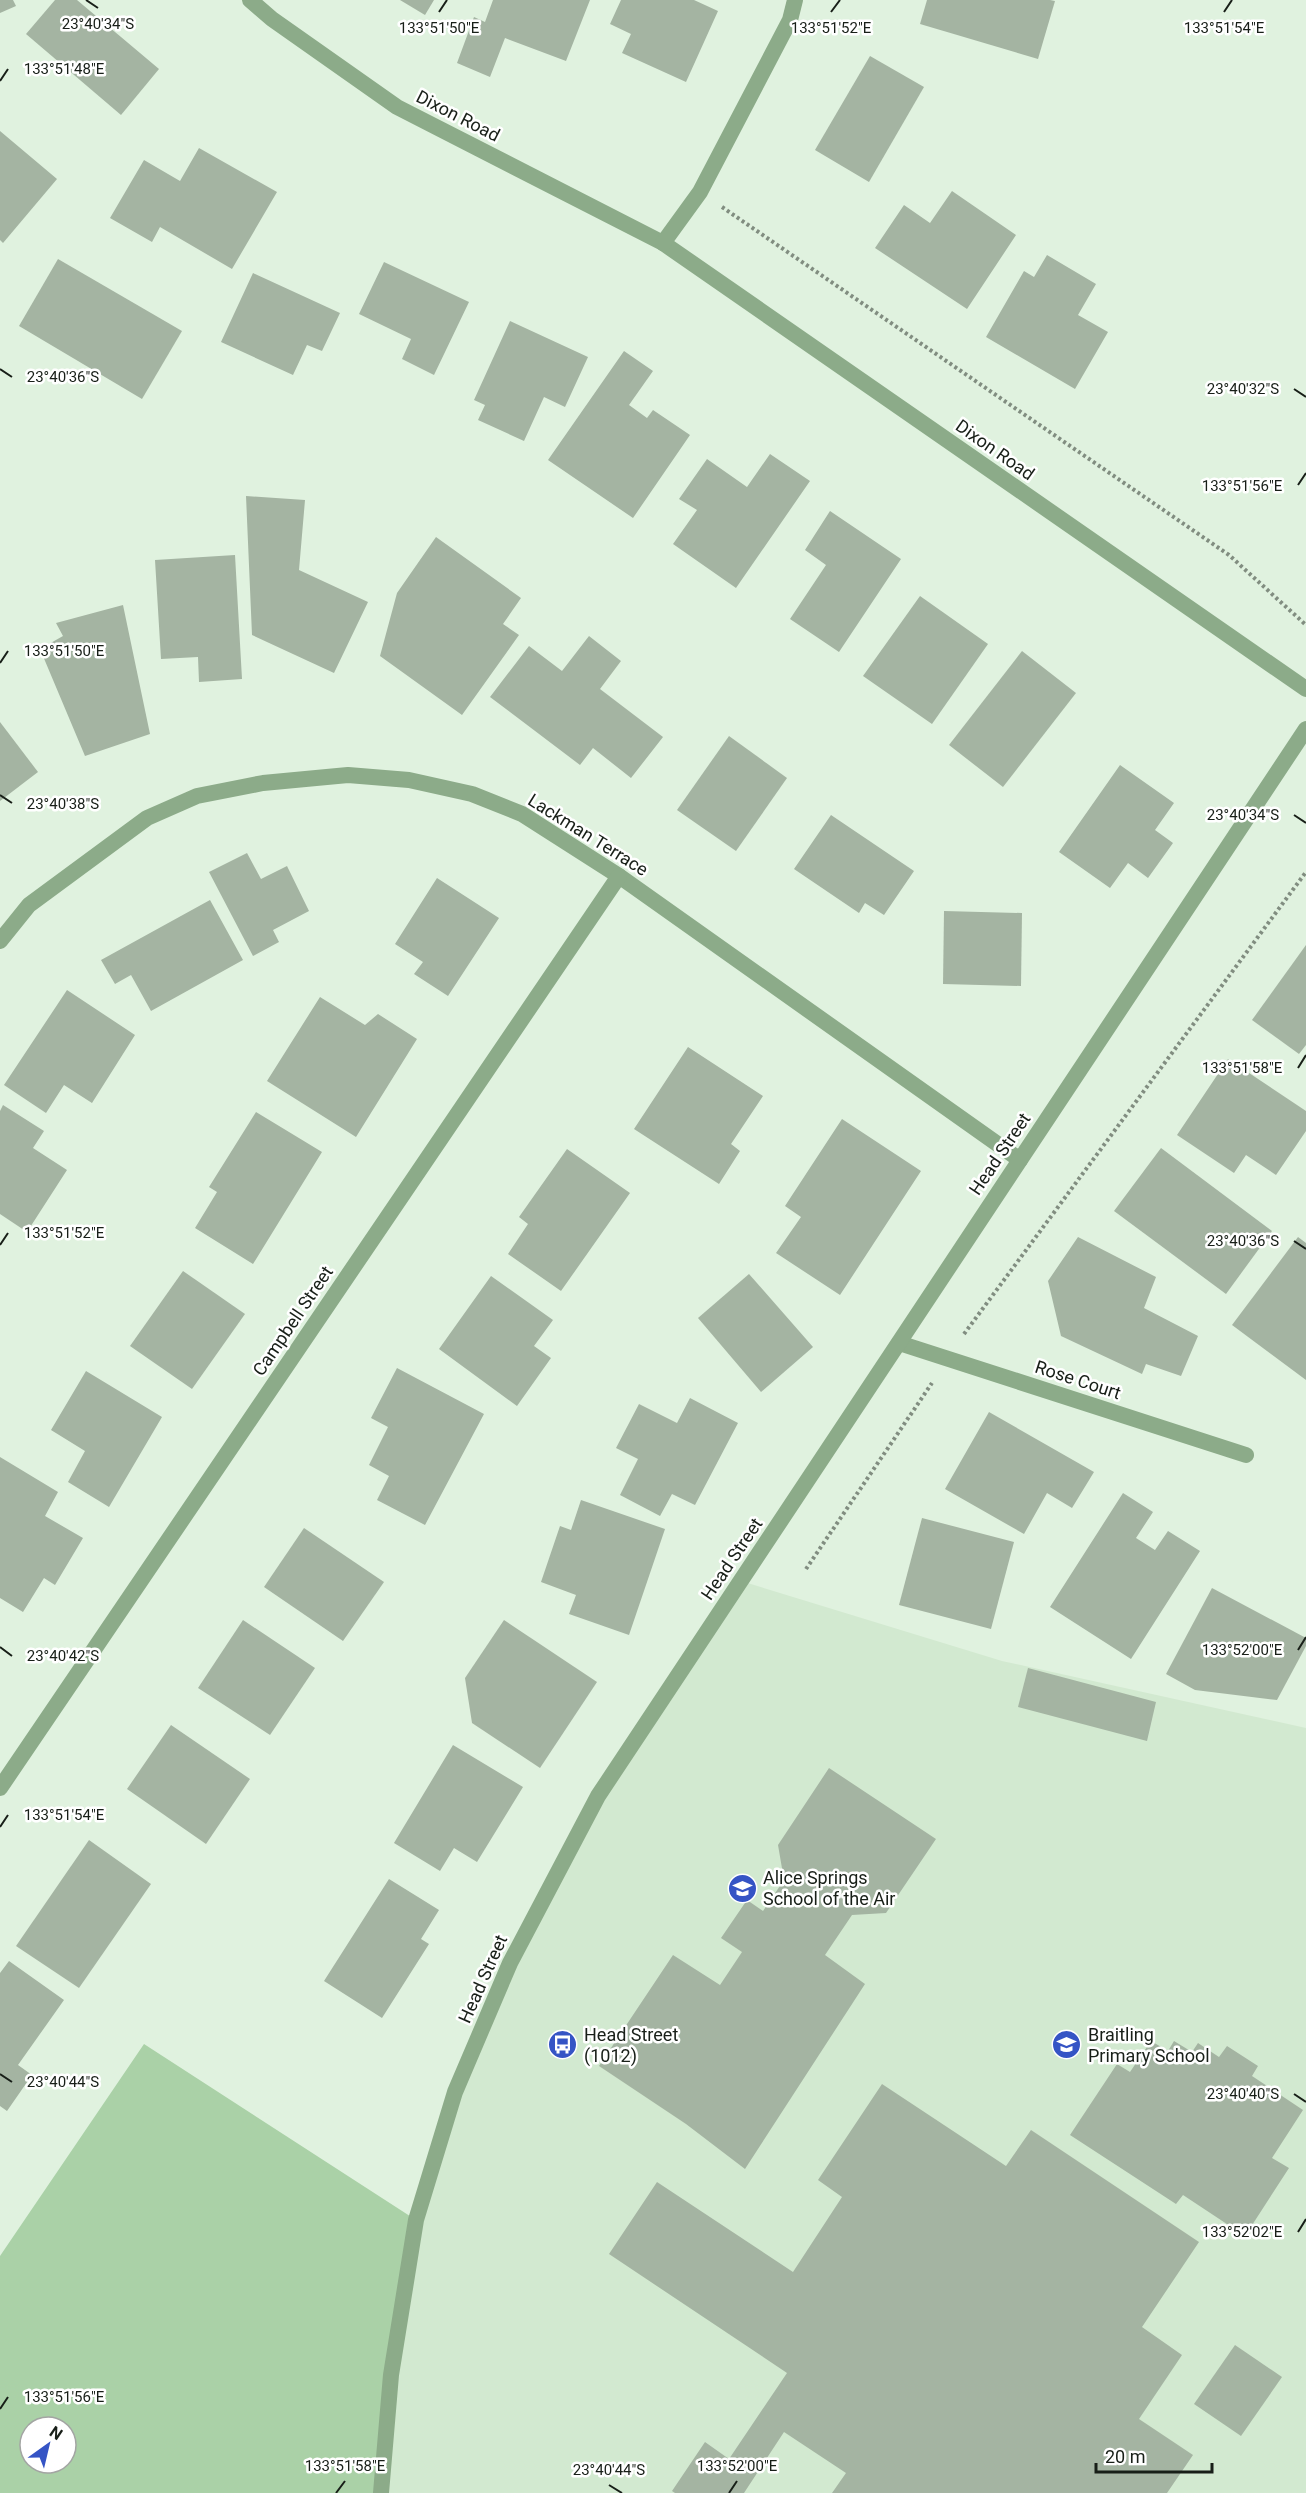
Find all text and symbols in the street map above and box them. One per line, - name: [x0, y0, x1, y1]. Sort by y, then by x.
- text: 23°40'34"S: [62, 15, 134, 33]
- text: 133°51'50"E: [399, 19, 480, 37]
- text: 133°51'52"E: [791, 19, 872, 37]
- text: 133°51'54"E: [1184, 19, 1265, 37]
- text: 133°51'48"E: [24, 60, 105, 78]
- street label: Dixon Road: [413, 86, 503, 146]
- text: 23°40'36"S: [27, 368, 99, 386]
- text: 23°40'32"S: [1207, 380, 1279, 398]
- street label: Dixon Road: [952, 415, 1039, 484]
- text: 133°51'56"E: [1202, 477, 1283, 495]
- text: 133°51'50"E: [24, 642, 105, 660]
- street label: Lackman Terrace: [524, 789, 652, 880]
- text: 23°40'38"S: [27, 795, 99, 813]
- text: 23°40'34"S: [1207, 806, 1279, 824]
- text: 133°51'58"E: [1202, 1059, 1283, 1077]
- street label: Head Street: [965, 1109, 1035, 1199]
- text: 133°51'52"E: [24, 1224, 105, 1242]
- text: 23°40'36"S: [1207, 1232, 1279, 1250]
- street label: Campbell Street: [248, 1262, 337, 1380]
- street label: Rose Court: [1033, 1356, 1124, 1403]
- street label: Head Street: [697, 1514, 767, 1604]
- text: 133°52'00"E: [1202, 1641, 1283, 1659]
- text: 23°40'42"S: [27, 1647, 99, 1665]
- text: 133°51'54"E: [24, 1806, 105, 1824]
- place label: Alice Springs School of the Air: [763, 1867, 895, 1909]
- school or university icon: Alice Springs School of the Air: [726, 1872, 758, 1904]
- street label: Head Street: [454, 1931, 511, 2026]
- place label: Head Street (1012): [584, 2024, 678, 2067]
- place label: Braitling Primary School: [1088, 2024, 1210, 2066]
- bus stop icon: Head Street (1012): [547, 2029, 579, 2061]
- school or university icon: Braitling Primary School: [1051, 2029, 1083, 2061]
- text: 23°40'44"S: [27, 2073, 99, 2091]
- text: 23°40'40"S: [1207, 2085, 1279, 2103]
- text: 133°52'02"E: [1202, 2223, 1283, 2241]
- text: 133°51'56"E: [24, 2388, 105, 2406]
- north arrow: [18, 2415, 78, 2475]
- text: N: [46, 2422, 66, 2444]
- scale bar: [1096, 2436, 1212, 2474]
- text: 20 m: [1105, 2446, 1145, 2467]
- text: 133°51'58"E: [305, 2457, 386, 2475]
- text: 133°52'00"E: [697, 2457, 778, 2475]
- text: 23°40'44"S: [573, 2461, 645, 2479]

